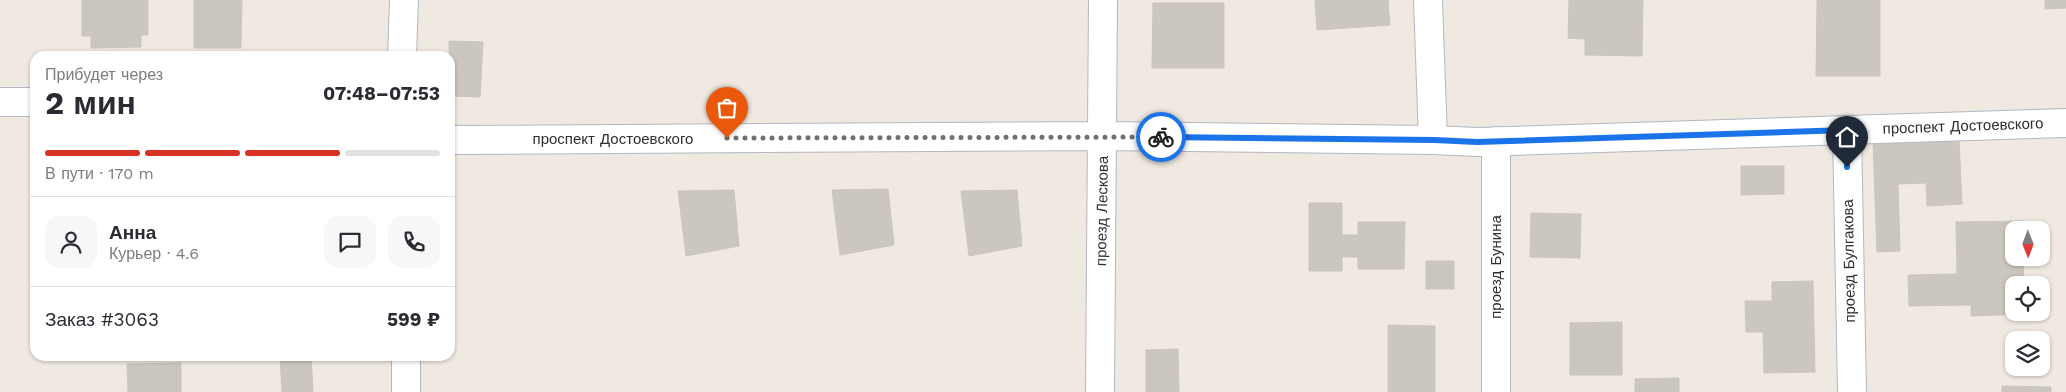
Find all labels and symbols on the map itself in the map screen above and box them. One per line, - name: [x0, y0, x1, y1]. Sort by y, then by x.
- pin: [706, 87, 748, 138]
- courier: [1136, 112, 1186, 162]
- street label: проспект Достоевского: [1882, 114, 2044, 138]
- pin: [1826, 116, 1868, 167]
- street label: проспект Достоевского: [533, 130, 693, 148]
- street label: проезд Лескова: [1092, 155, 1112, 266]
- street label: проезд Булгакова: [1839, 199, 1859, 323]
- street label: проезд Бунина: [1487, 215, 1505, 319]
- north arrow: [2005, 221, 2050, 266]

